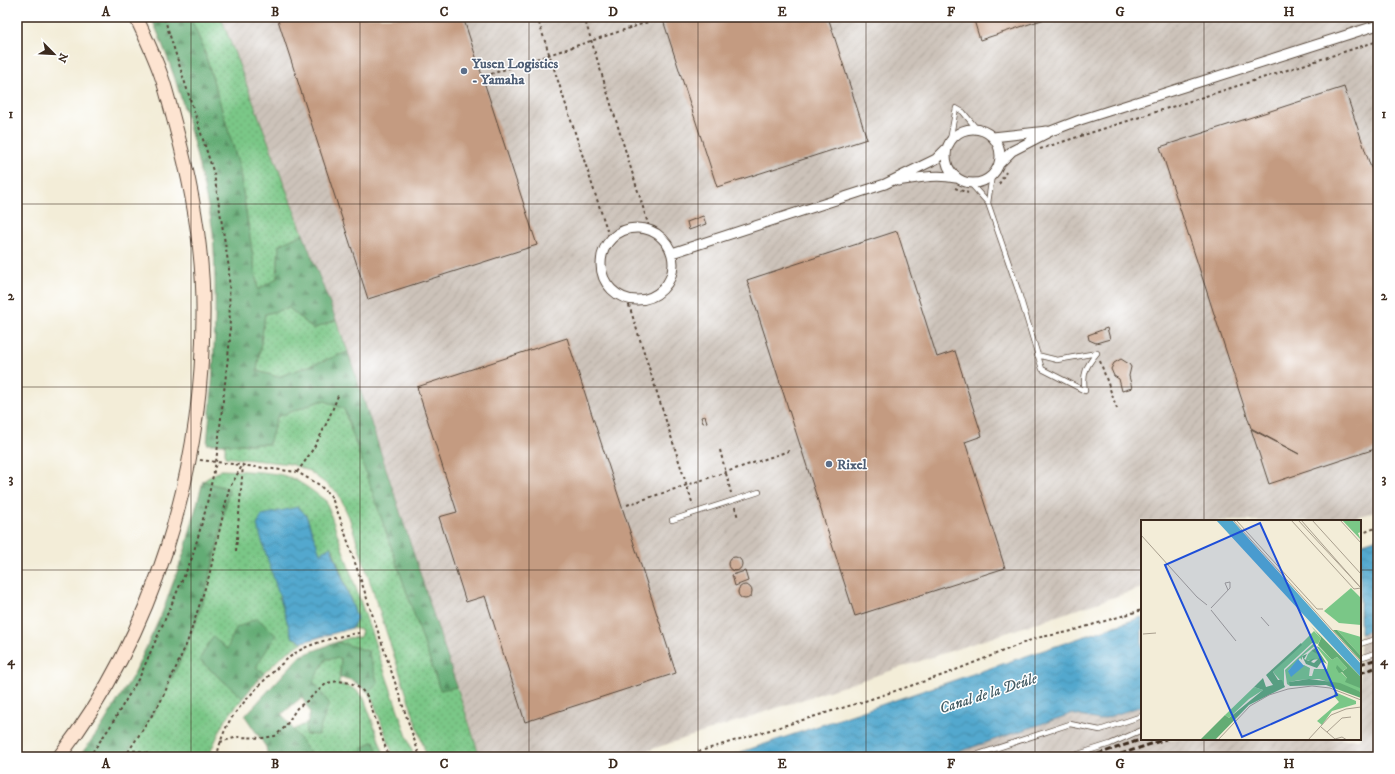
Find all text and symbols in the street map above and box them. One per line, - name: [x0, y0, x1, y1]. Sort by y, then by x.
- text: A: [101, 4, 111, 20]
- text: B: [271, 4, 279, 20]
- text: C: [440, 4, 449, 20]
- text: D: [608, 4, 618, 20]
- text: E: [777, 4, 787, 20]
- text: F: [947, 4, 956, 20]
- text: G: [1115, 4, 1125, 20]
- text: H: [1284, 4, 1295, 20]
- north arrow: [34, 34, 74, 74]
- text: N: [54, 51, 70, 65]
- place label: Yusen Logistics - Yamaha: [471, 55, 559, 89]
- marker: Yusen Logistics - Yamaha: [459, 66, 469, 76]
- text: 1: [9, 106, 14, 122]
- text: 1: [1382, 106, 1387, 122]
- text: 2: [8, 288, 15, 304]
- text: 2: [1381, 288, 1388, 304]
- place label: Rixel: [837, 456, 868, 474]
- marker: Rixel: [824, 459, 834, 469]
- text: 3: [9, 471, 14, 487]
- text: 3: [1382, 471, 1387, 487]
- inset map: [1141, 520, 1361, 740]
- text: 4: [6, 653, 15, 670]
- text: 4: [1379, 653, 1388, 670]
- water label: Canal de la Deûle: [937, 668, 1040, 718]
- text: A: [101, 756, 111, 772]
- text: B: [271, 756, 279, 772]
- text: C: [440, 756, 449, 772]
- text: D: [608, 756, 618, 772]
- text: E: [777, 756, 787, 772]
- text: F: [947, 756, 956, 772]
- text: G: [1115, 756, 1125, 772]
- text: H: [1284, 756, 1295, 772]

